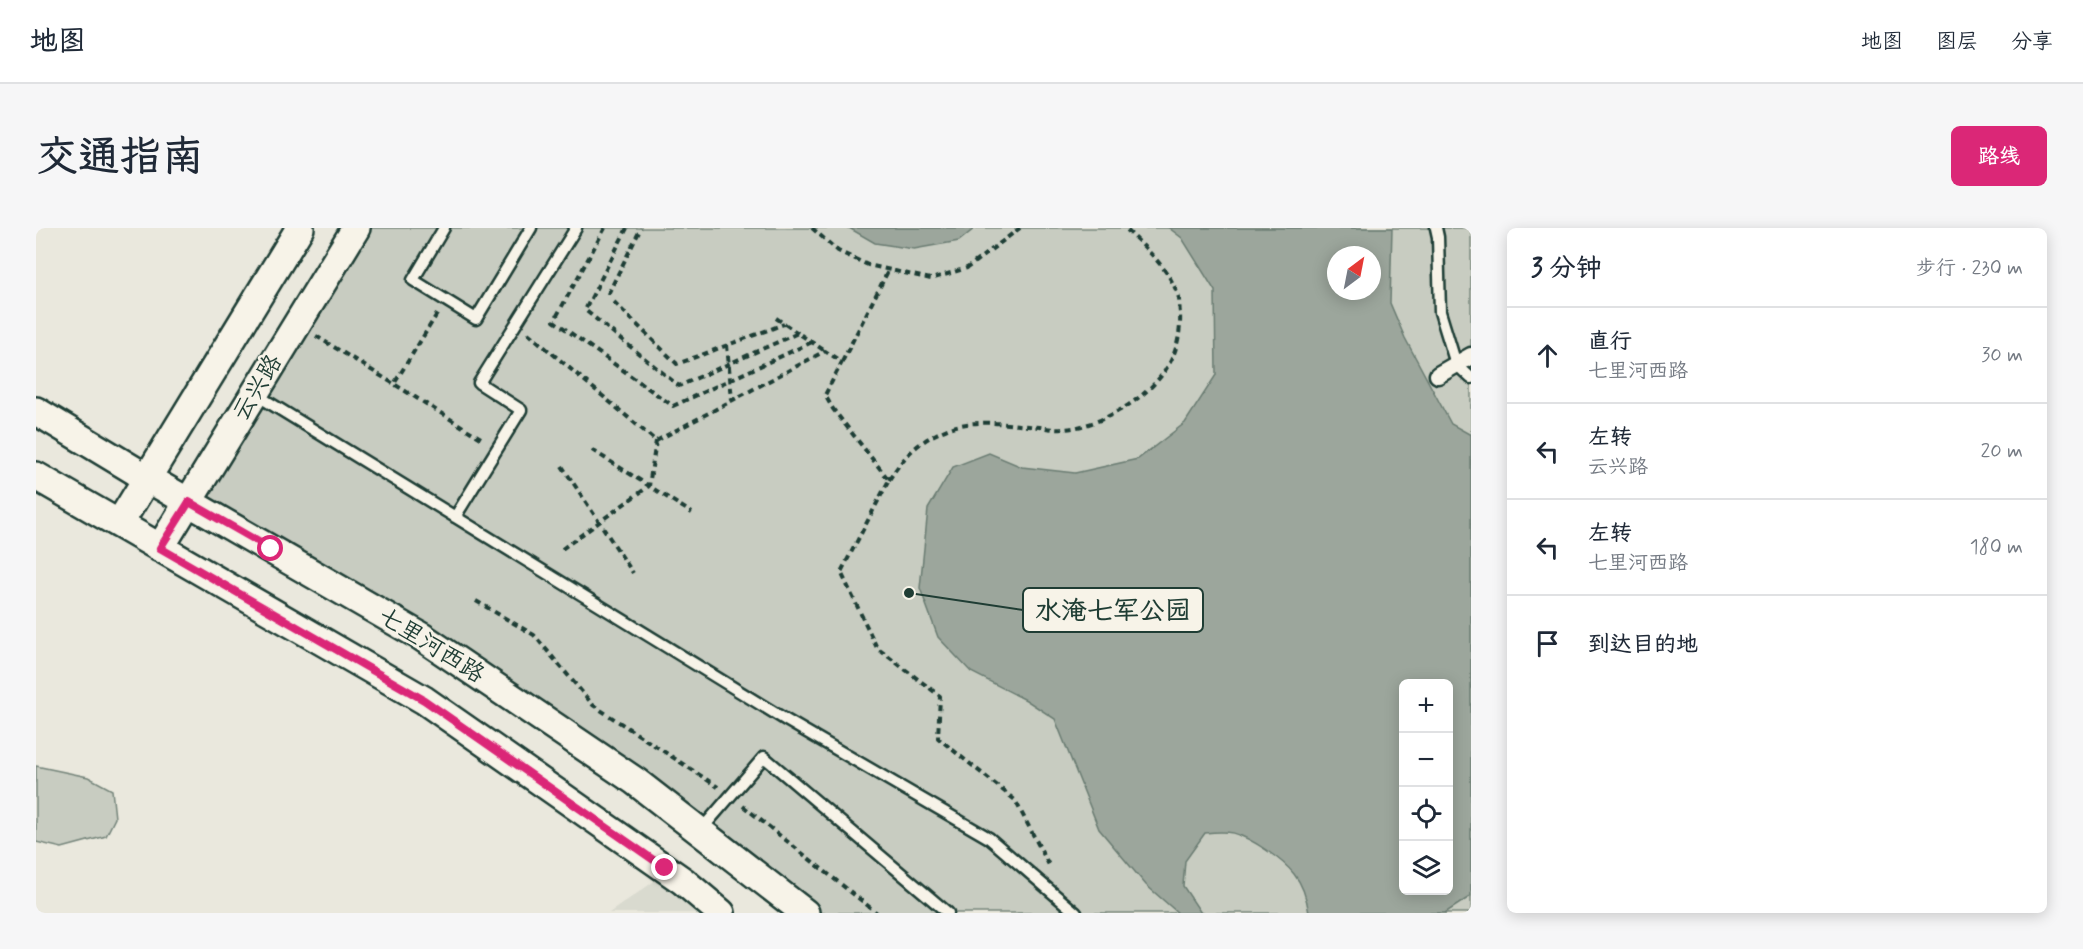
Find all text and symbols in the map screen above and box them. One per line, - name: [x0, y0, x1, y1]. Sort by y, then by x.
- text: 地图: [30, 24, 86, 61]
- text: 地图: [1861, 28, 1903, 56]
- text: 图层: [1936, 28, 1978, 56]
- text: 分享: [2011, 28, 2053, 56]
- button: 路线: [1951, 126, 2047, 186]
- text: 交通指南: [36, 131, 204, 186]
- north arrow: [1327, 246, 1381, 300]
- text: 3 分钟: [1531, 252, 1602, 286]
- text: 步行 · 230 m: [1916, 255, 2023, 282]
- text: 直行: [1588, 328, 1632, 356]
- icon: ahead: [1531, 339, 1564, 372]
- text: 30 m: [1981, 342, 2023, 369]
- street label: 云兴路: [226, 349, 290, 427]
- text: 七里河西路: [1588, 358, 1688, 385]
- text: 左转: [1588, 424, 1632, 452]
- icon: left: [1531, 435, 1564, 468]
- text: 20 m: [1980, 438, 2023, 465]
- text: 云兴路: [1588, 454, 1648, 481]
- text: 左转: [1588, 520, 1632, 548]
- icon: left: [1531, 531, 1564, 564]
- text: 180 m: [1970, 534, 2023, 561]
- route start: [257, 535, 283, 561]
- text: 七里河西路: [1588, 550, 1688, 577]
- callout: 水淹七军公园: [1023, 588, 1203, 632]
- text: 水淹七军公园: [1035, 595, 1191, 629]
- street label: 七里河西路: [372, 601, 490, 691]
- icon: arrive: [1531, 627, 1564, 660]
- text: 到达目的地: [1588, 631, 1698, 659]
- map controls: [1399, 679, 1453, 895]
- button: +: [1399, 679, 1453, 733]
- button: −: [1399, 733, 1453, 787]
- button: locate: [1399, 787, 1453, 841]
- button: layers: [1399, 841, 1453, 895]
- route end: [651, 854, 677, 880]

